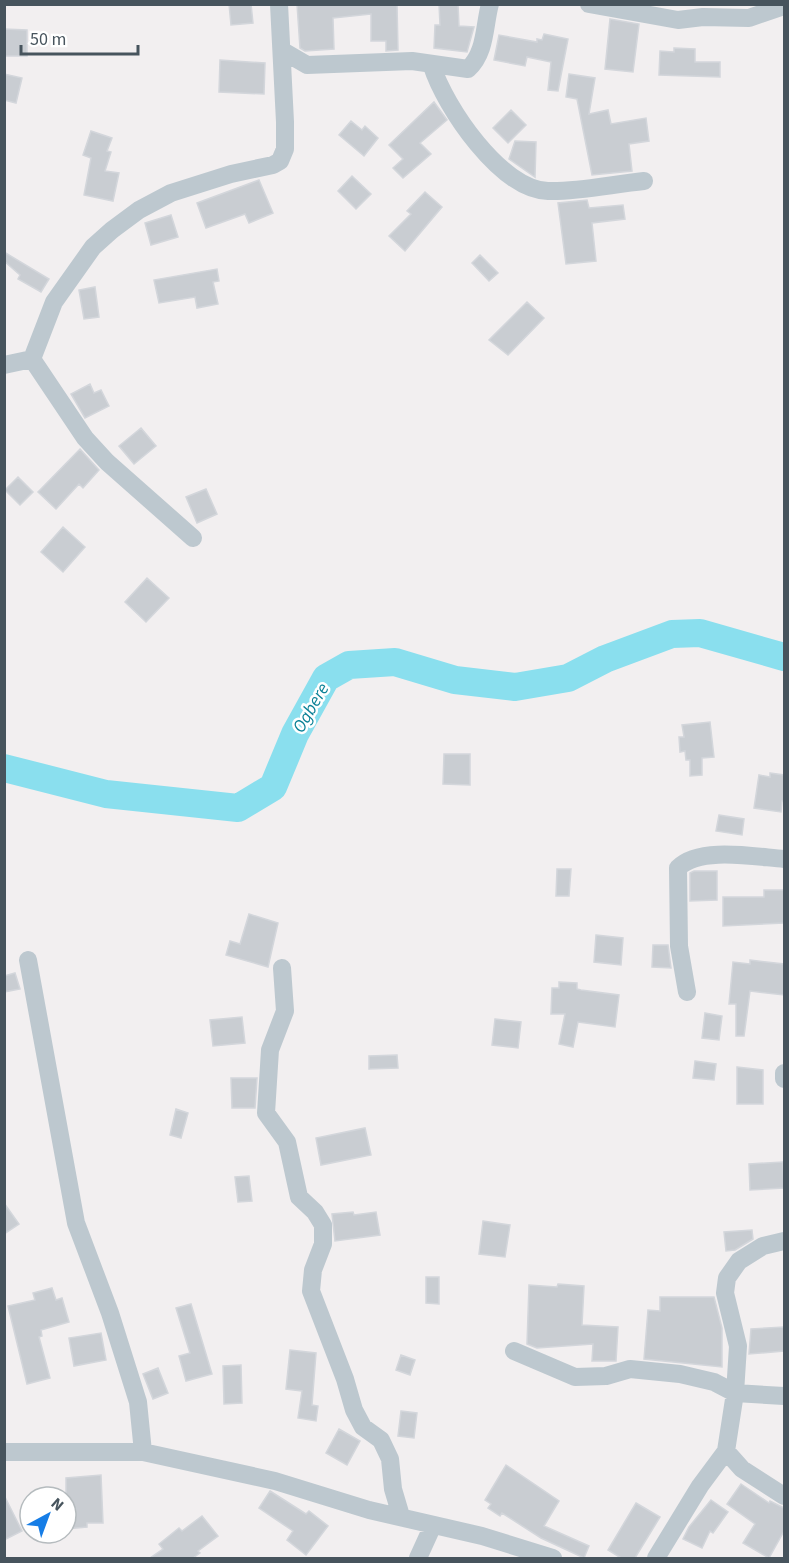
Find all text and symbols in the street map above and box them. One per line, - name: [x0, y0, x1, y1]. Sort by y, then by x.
- scale bar: [21, 18, 138, 56]
- text: 50 m: [30, 27, 66, 52]
- water label: Ogbere: [287, 678, 335, 738]
- north arrow: [18, 1485, 78, 1545]
- text: N: [46, 1493, 68, 1516]

